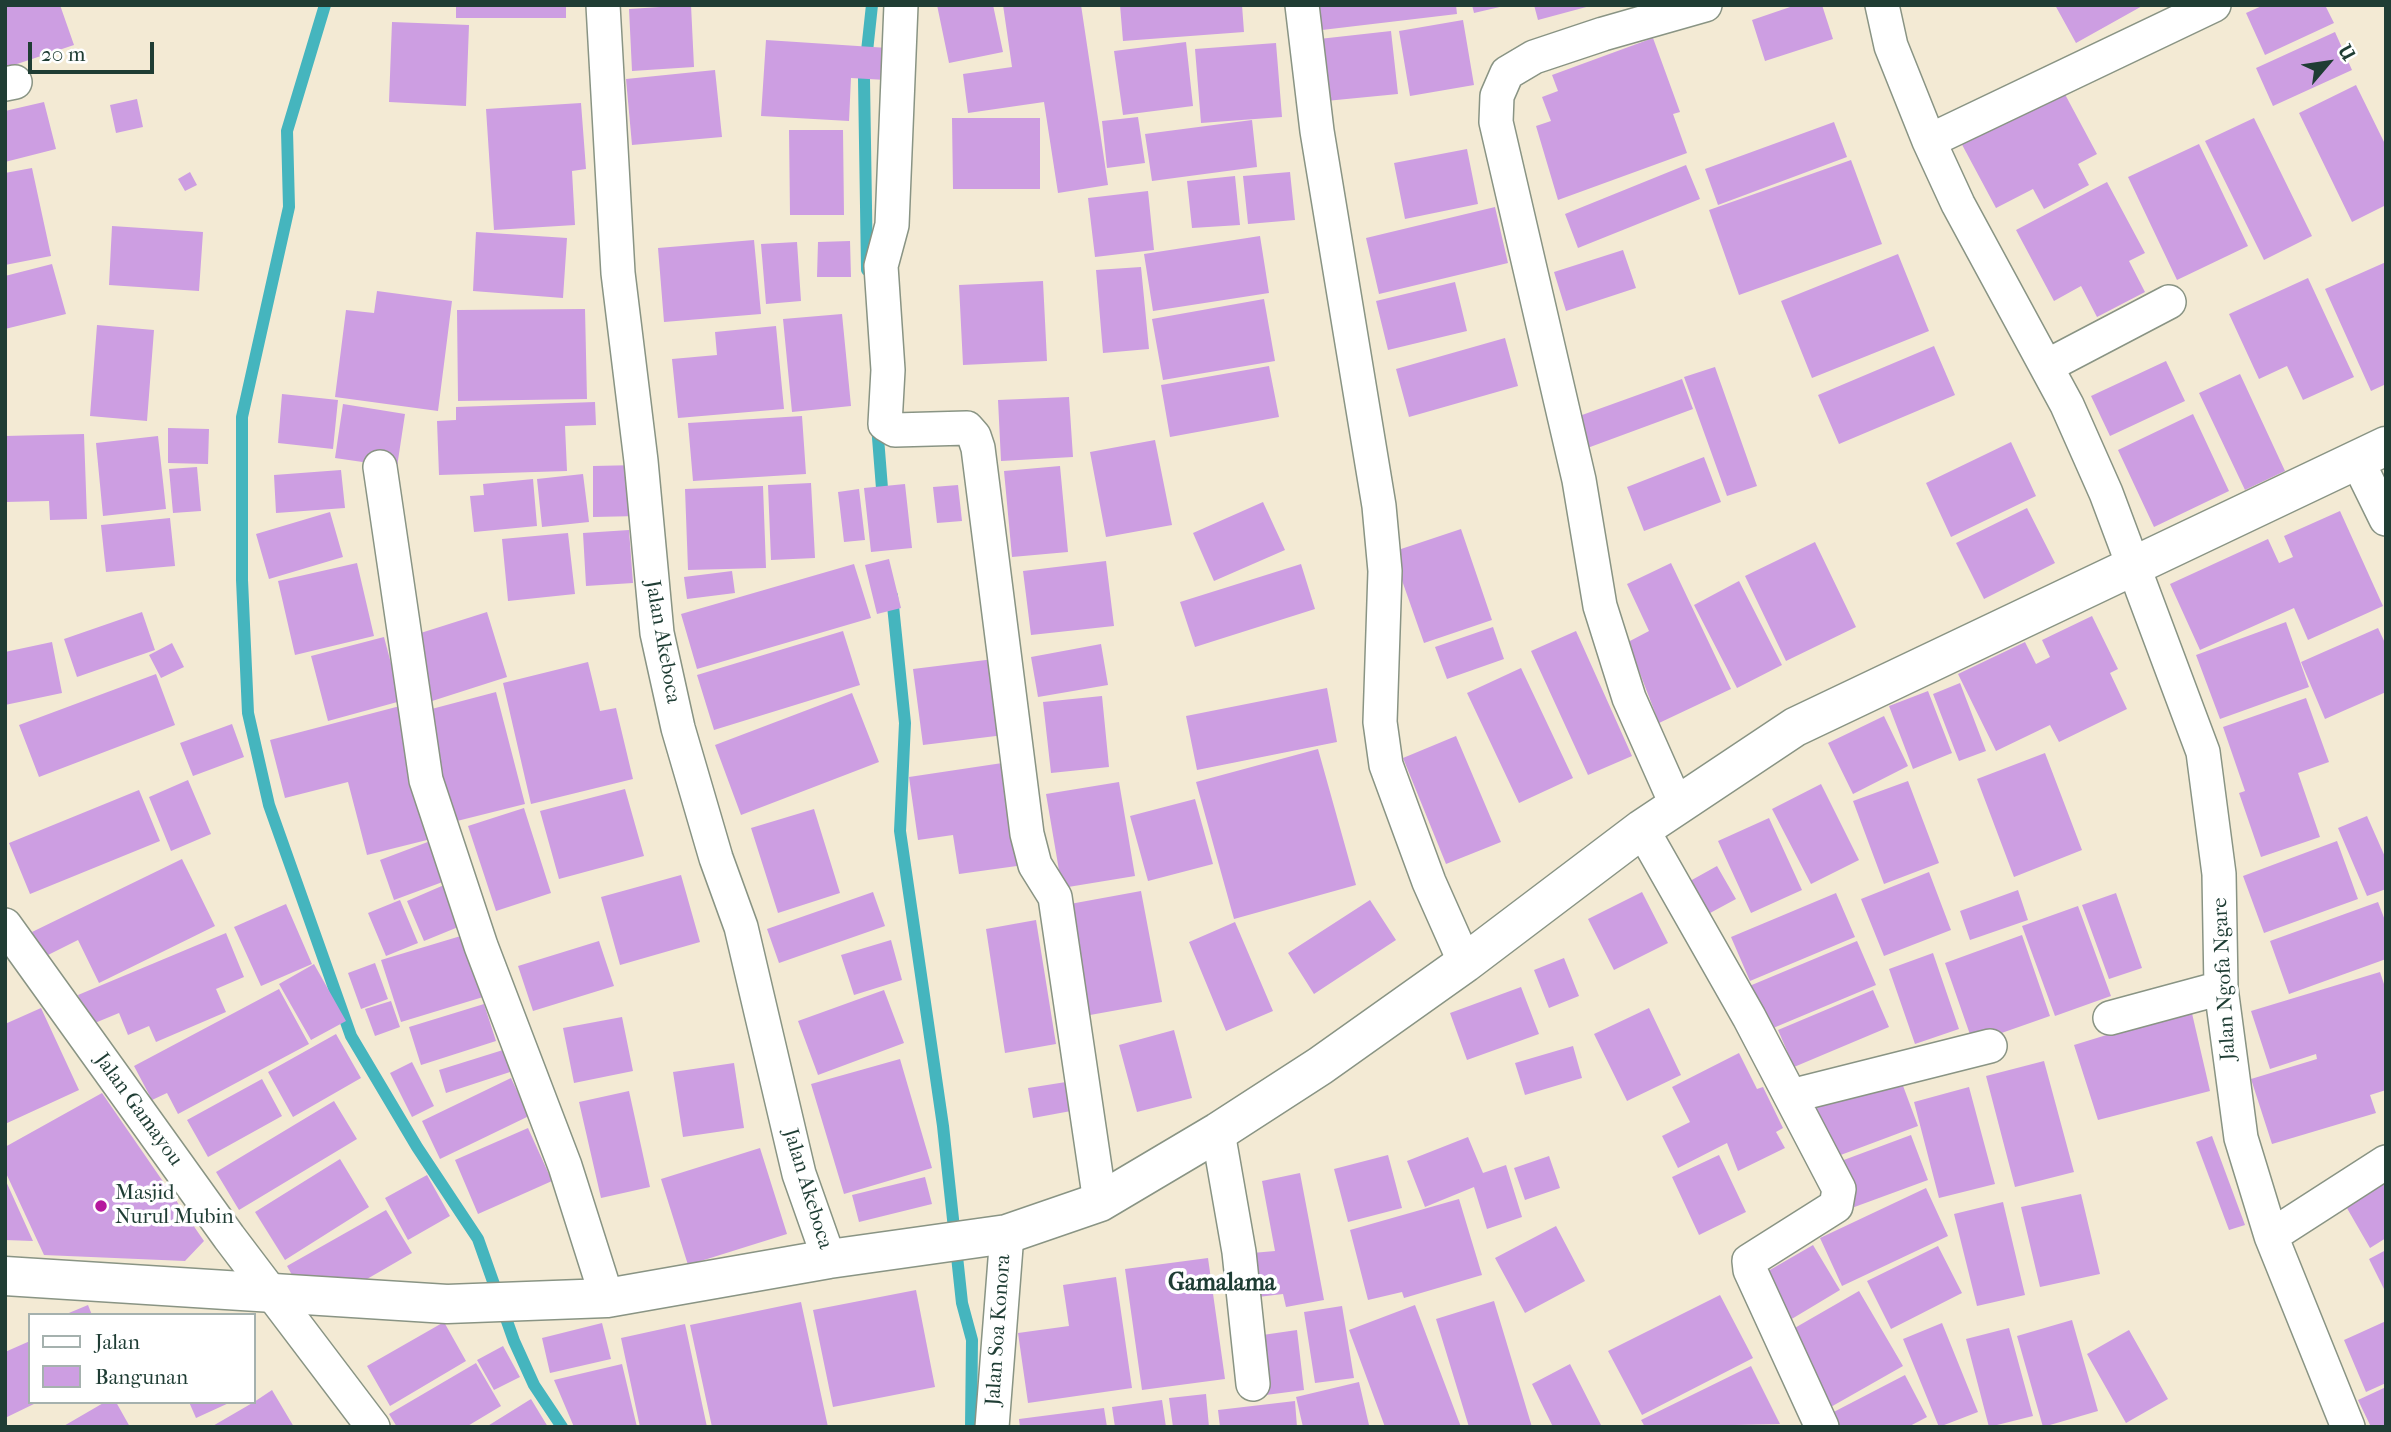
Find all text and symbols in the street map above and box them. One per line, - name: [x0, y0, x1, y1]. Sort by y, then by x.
- scale bar: [32, 28, 158, 72]
- north arrow: [2293, 28, 2363, 98]
- text: U: [2333, 41, 2360, 65]
- text: 20 m: [41, 42, 85, 66]
- street label: Jalan Akeboca: [639, 579, 685, 705]
- street label: Jalan Ngofa Ngare: [2208, 897, 2242, 1061]
- street label: Jalan Gamayou: [88, 1048, 188, 1172]
- street label: Jalan Akeboca: [777, 1126, 837, 1252]
- place label: Masjid Nurul Mubin: [115, 1181, 234, 1231]
- marker: Masjid Nurul Mubin: [93, 1198, 109, 1214]
- street label: Jalan Soa Konora: [981, 1253, 1017, 1407]
- district label: Gamalama: [1168, 1270, 1276, 1298]
- legend: [28, 1313, 256, 1404]
- text: Jalan: [95, 1330, 140, 1354]
- text: Bangunan: [95, 1365, 188, 1389]

